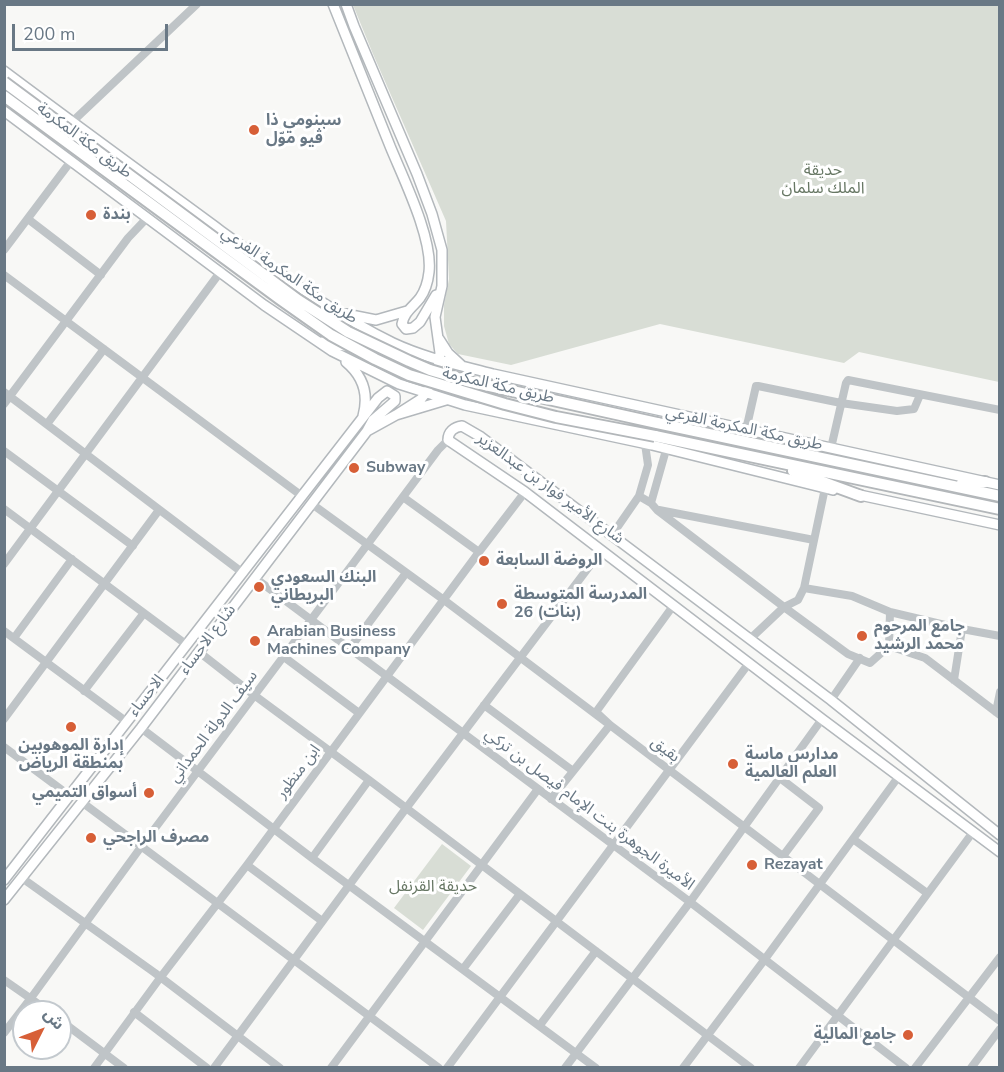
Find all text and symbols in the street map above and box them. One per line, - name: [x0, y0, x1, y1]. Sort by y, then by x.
- scale bar: [15, 12, 171, 50]
- text: 200 m: [23, 22, 75, 46]
- street label: طريق مكة المكرمة: [33, 99, 135, 183]
- place label: سينومي ذا ڤيو موّل: [266, 111, 341, 149]
- marker: سينومي ذا ڤيو موّل: [247, 123, 261, 137]
- park label: حديقة الملك سلمان: [781, 161, 865, 199]
- place label: بندة: [103, 205, 131, 225]
- marker: بندة: [84, 208, 98, 222]
- street label: طريق مكة المكرمة الفرعي: [217, 223, 361, 329]
- street label: طريق مكة المكرمة: [440, 364, 556, 408]
- street label: طريق مكة المكرمة الفرعي: [664, 403, 824, 455]
- street label: شارع الأمير فواز بن عبدالعزير: [473, 429, 627, 549]
- place label: Subway: [366, 458, 425, 478]
- marker: Subway: [347, 461, 361, 475]
- place label: الروضة السابعة: [496, 551, 602, 571]
- marker: الروضة السابعة: [477, 554, 491, 568]
- place label: البنك السعودي البريطاني: [271, 568, 376, 606]
- marker: البنك السعودي البريطاني: [252, 580, 266, 594]
- place label: المدرسة المتوسطة 26 (بنات): [514, 585, 647, 623]
- marker: المدرسة المتوسطة 26 (بنات): [495, 597, 509, 611]
- street label: شارع الاحساء: [175, 601, 241, 679]
- place label: جامع المرحوم محمد الرشيد: [874, 617, 965, 655]
- place label: Arabian Business Machines Company: [267, 622, 410, 660]
- marker: جامع المرحوم محمد الرشيد: [855, 629, 869, 643]
- marker: Arabian Business Machines Company: [248, 634, 262, 648]
- street label: سيف الدولة الحمداني: [166, 667, 262, 787]
- street label: الاحساء: [125, 671, 169, 721]
- marker: إدارة الموهوبين بمنطقة الرياض: [64, 720, 78, 734]
- street label: الأميرة الجوهرة بنت الإمام فيصل بن تركي: [480, 725, 698, 895]
- street label: بقيق: [647, 733, 683, 767]
- place label: إدارة الموهوبين بمنطقة الرياض: [18, 736, 124, 774]
- street label: ابن منظور: [273, 741, 325, 803]
- place label: مدارس ماسة العلم العالمية: [745, 745, 839, 783]
- marker: مدارس ماسة العلم العالمية: [726, 757, 740, 771]
- place label: أسواق التميمي: [32, 783, 137, 803]
- marker: أسواق التميمي: [142, 786, 156, 800]
- place label: مصرف الراجحي: [103, 828, 209, 848]
- marker: مصرف الراجحي: [84, 831, 98, 845]
- place label: Rezayat: [764, 855, 823, 875]
- marker: Rezayat: [745, 858, 759, 872]
- park label: حديقة القرنفل: [389, 877, 477, 897]
- north arrow: [12, 1000, 72, 1060]
- text: ش: [38, 1004, 69, 1035]
- place label: جامع المالية: [814, 1025, 896, 1045]
- marker: جامع المالية: [901, 1028, 915, 1042]

